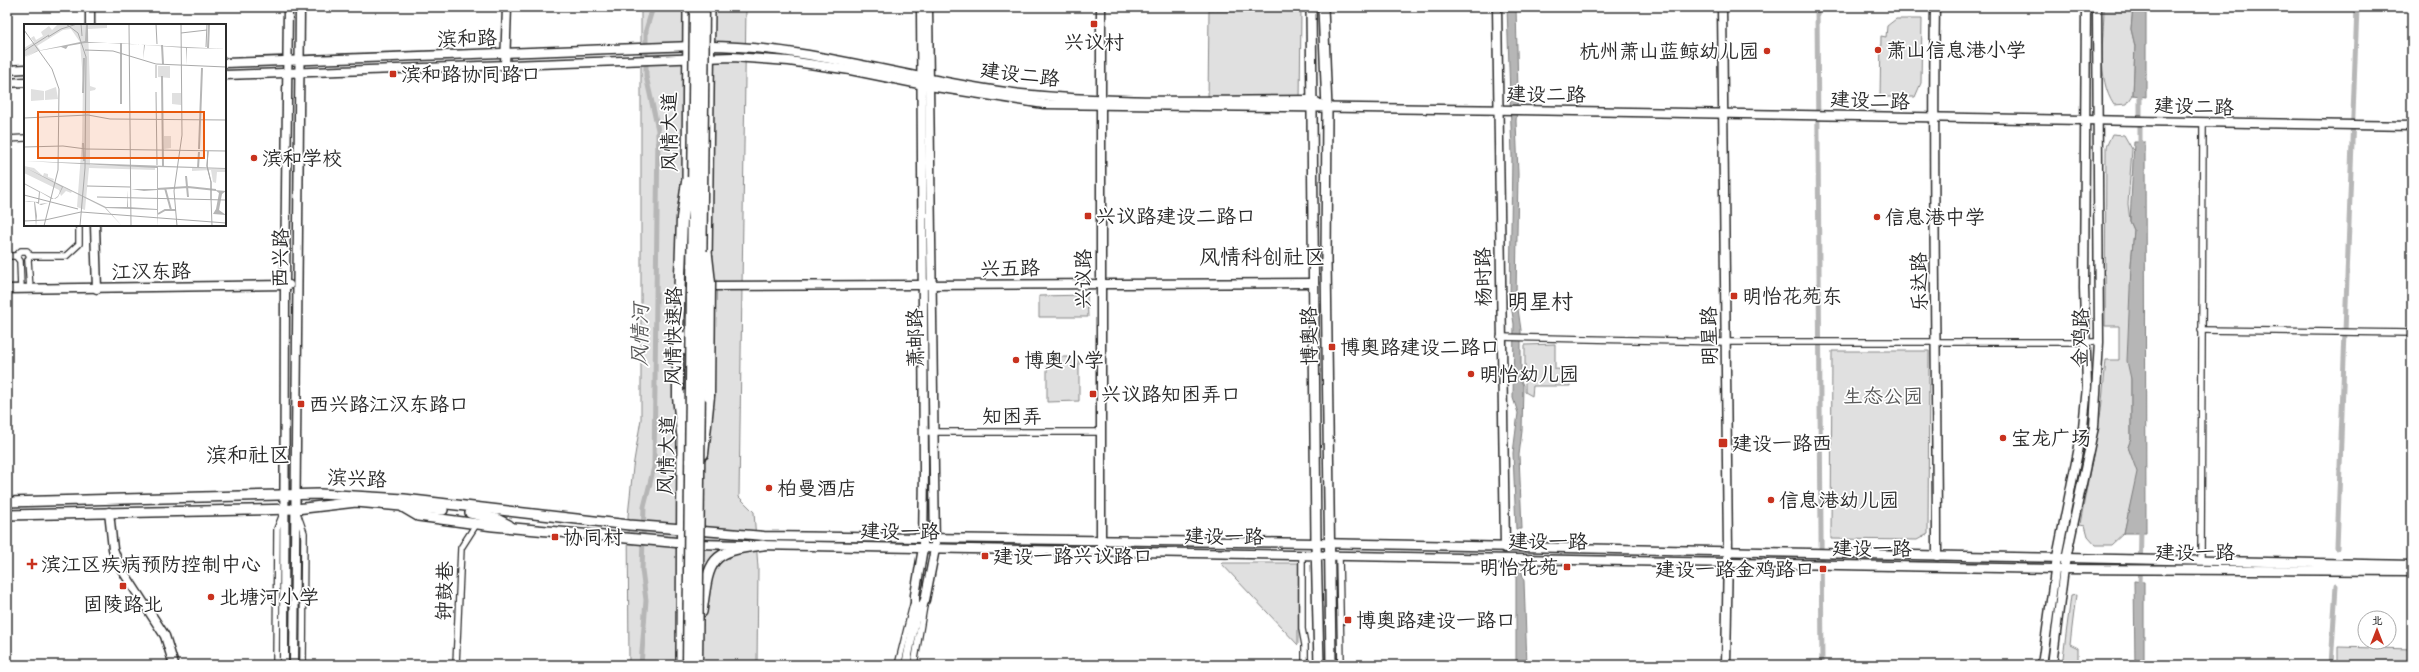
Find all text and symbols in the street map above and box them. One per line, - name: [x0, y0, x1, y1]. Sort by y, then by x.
- marker: 兴议村: [1089, 19, 1099, 29]
- inset map: [24, 24, 226, 226]
- street label: 滨和路: [437, 25, 498, 52]
- place label: 兴议村: [1064, 30, 1124, 55]
- place label: 萧山信息港小学: [1886, 38, 2026, 63]
- place label: 杭州萧山蓝鲸幼儿园: [1579, 39, 1759, 64]
- marker: 萧山信息港小学: [1873, 45, 1883, 55]
- marker: 杭州萧山蓝鲸幼儿园: [1762, 46, 1772, 56]
- street label: 建设二路: [979, 57, 1062, 92]
- place label: 滨和路协同路口: [401, 62, 541, 87]
- marker: 滨和路协同路口: [388, 69, 398, 79]
- street label: 建设二路: [1506, 81, 1587, 108]
- street label: 建设二路: [1830, 87, 1911, 114]
- street label: 风情大道: [657, 92, 682, 172]
- street label: 建设二路: [2154, 93, 2235, 120]
- place label: 滨和学校: [262, 146, 342, 171]
- marker: 滨和学校: [249, 153, 259, 163]
- place label: 兴议路建设二路口: [1096, 204, 1256, 229]
- place label: 信息港中学: [1885, 205, 1985, 230]
- marker: 兴议路建设二路口: [1083, 211, 1093, 221]
- marker: 信息港中学: [1872, 212, 1882, 222]
- street label: 西兴路: [267, 227, 294, 288]
- district label: 风情科创社区: [1199, 244, 1325, 270]
- street label: 杨时路: [1470, 246, 1497, 307]
- street label: 兴议路: [1071, 248, 1096, 309]
- street label: 乐达路: [1906, 251, 1933, 312]
- street label: 兴五路: [980, 255, 1041, 282]
- street label: 江汉东路: [111, 258, 192, 285]
- place label: 明怡花苑东: [1742, 284, 1842, 309]
- street label: 风情快速路: [660, 285, 687, 386]
- district label: 明星村: [1507, 288, 1573, 316]
- marker: 明怡花苑东: [1729, 291, 1739, 301]
- water label: 风情河: [626, 300, 654, 367]
- street label: 博奥路: [1296, 305, 1323, 366]
- street label: 明星路: [1696, 305, 1723, 366]
- street label: 萧邮路: [902, 307, 929, 368]
- street label: 金鸡路: [2067, 307, 2094, 368]
- place label: 博奥路建设二路口: [1340, 335, 1500, 360]
- marker: 博奥路建设二路口: [1327, 342, 1337, 352]
- place label: 博奥小学: [1024, 348, 1104, 373]
- marker: 博奥小学: [1011, 355, 1021, 365]
- place label: 明怡幼儿园: [1479, 362, 1579, 387]
- marker: 明怡幼儿园: [1466, 369, 1476, 379]
- place label: 兴议路知困弄口: [1101, 382, 1241, 407]
- park label: 生态公园: [1843, 384, 1923, 409]
- marker: 兴议路知困弄口: [1088, 389, 1098, 399]
- place label: 西兴路江汉东路口: [309, 392, 469, 417]
- marker: 西兴路江汉东路口: [296, 399, 306, 409]
- street label: 知困弄: [982, 404, 1042, 429]
- street label: 风情大道: [653, 415, 680, 495]
- place label: 宝龙广场: [2011, 426, 2091, 451]
- place label: 建设一路西: [1732, 431, 1832, 456]
- marker: 宝龙广场: [1998, 433, 2008, 443]
- marker: 建设一路西: [1717, 437, 1729, 449]
- district label: 滨和社区: [206, 442, 290, 468]
- street label: 滨兴路: [326, 464, 389, 493]
- place label: 柏曼酒店: [777, 476, 857, 501]
- marker: 柏曼酒店: [764, 483, 774, 493]
- place label: 信息港幼儿园: [1779, 488, 1899, 513]
- marker: 信息港幼儿园: [1766, 495, 1776, 505]
- street label: 建设一路: [860, 518, 941, 545]
- street label: 建设一路: [1184, 523, 1265, 550]
- place label: 协同村: [563, 525, 623, 550]
- street label: 建设一路: [1508, 528, 1589, 555]
- marker: 协同村: [550, 532, 560, 542]
- street label: 建设一路: [1832, 535, 1913, 562]
- street label: 建设一路: [2155, 540, 2236, 565]
- place label: 建设一路兴议路口: [993, 544, 1153, 569]
- marker: 建设一路兴议路口: [980, 551, 990, 561]
- place label: 滨江区疾病预防控制中心: [41, 552, 261, 577]
- place label: 明怡花苑: [1479, 555, 1559, 580]
- place label: 建设一路金鸡路口: [1655, 557, 1815, 582]
- marker: 滨江区疾病预防控制中心: [26, 558, 38, 570]
- street label: 钟鼓巷: [431, 560, 458, 621]
- marker: 明怡花苑: [1562, 562, 1572, 572]
- marker: 建设一路金鸡路口: [1818, 564, 1828, 574]
- marker: 固陵路北: [118, 581, 128, 591]
- place label: 北塘河小学: [219, 585, 319, 610]
- place label: 固陵路北: [83, 592, 163, 617]
- marker: 北塘河小学: [206, 592, 216, 602]
- place label: 博奥路建设一路口: [1356, 608, 1516, 633]
- north arrow: [2357, 610, 2397, 650]
- text: 北: [2372, 613, 2383, 627]
- marker: 博奥路建设一路口: [1343, 615, 1353, 625]

